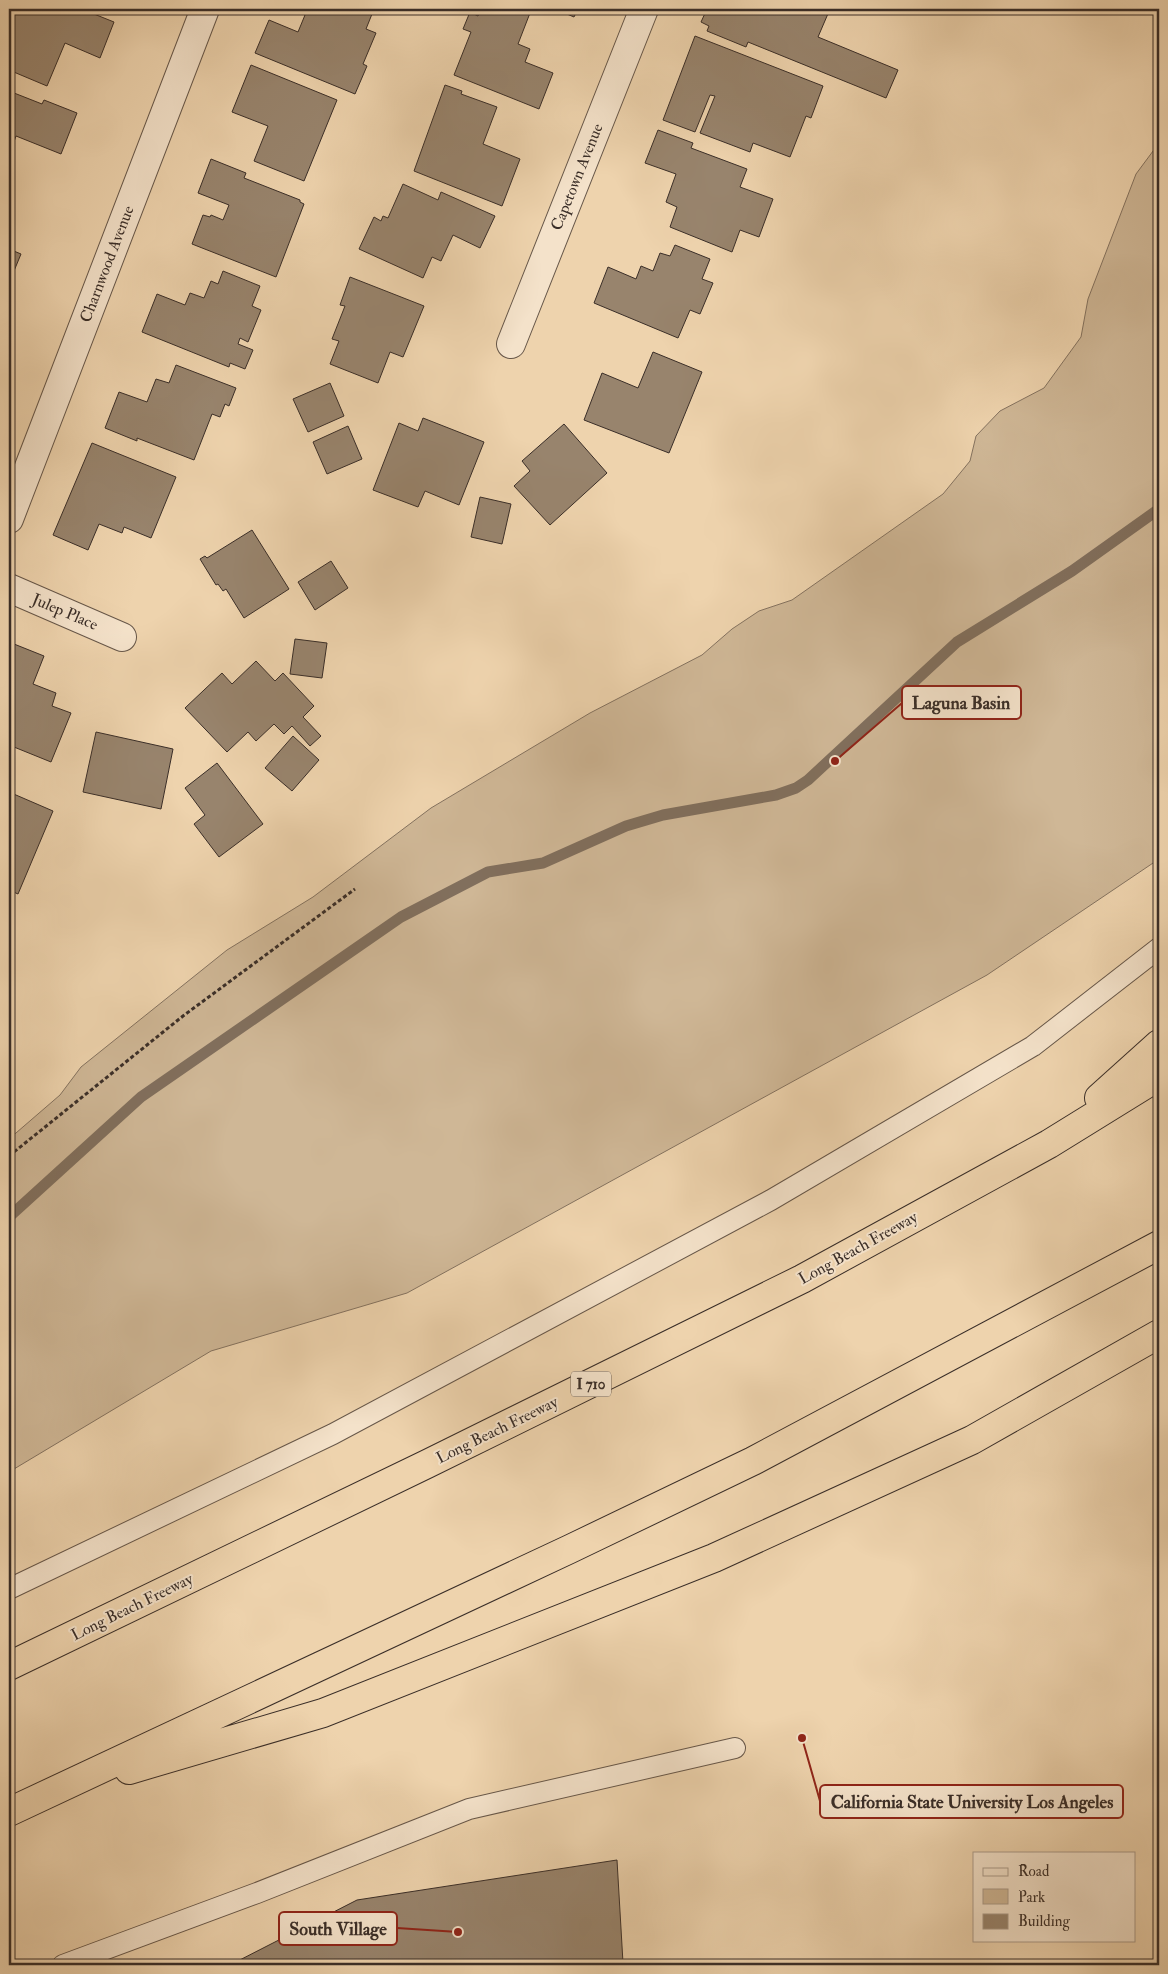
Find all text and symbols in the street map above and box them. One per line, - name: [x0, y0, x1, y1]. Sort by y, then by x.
- street label: Capetown Avenue: [546, 120, 609, 234]
- street label: Charnwood Avenue: [76, 203, 139, 325]
- street label: Julep Place: [28, 589, 101, 636]
- callout: Laguna Basin: [902, 686, 1021, 719]
- text: Laguna Basin: [912, 692, 1011, 715]
- street label: Long Beach Freeway: [795, 1207, 922, 1289]
- road number: I 710: [571, 1372, 611, 1396]
- street label: Long Beach Freeway: [433, 1391, 562, 1468]
- street label: Long Beach Freeway: [68, 1568, 197, 1645]
- callout: California State University Los Angeles: [820, 1785, 1123, 1818]
- text: California State University Los Angeles: [831, 1791, 1113, 1814]
- legend: [973, 1852, 1136, 1942]
- text: Road: [1018, 1862, 1050, 1881]
- text: Park: [1018, 1888, 1045, 1907]
- callout: South Village: [279, 1912, 397, 1945]
- text: Building: [1018, 1912, 1070, 1931]
- text: South Village: [289, 1918, 387, 1941]

